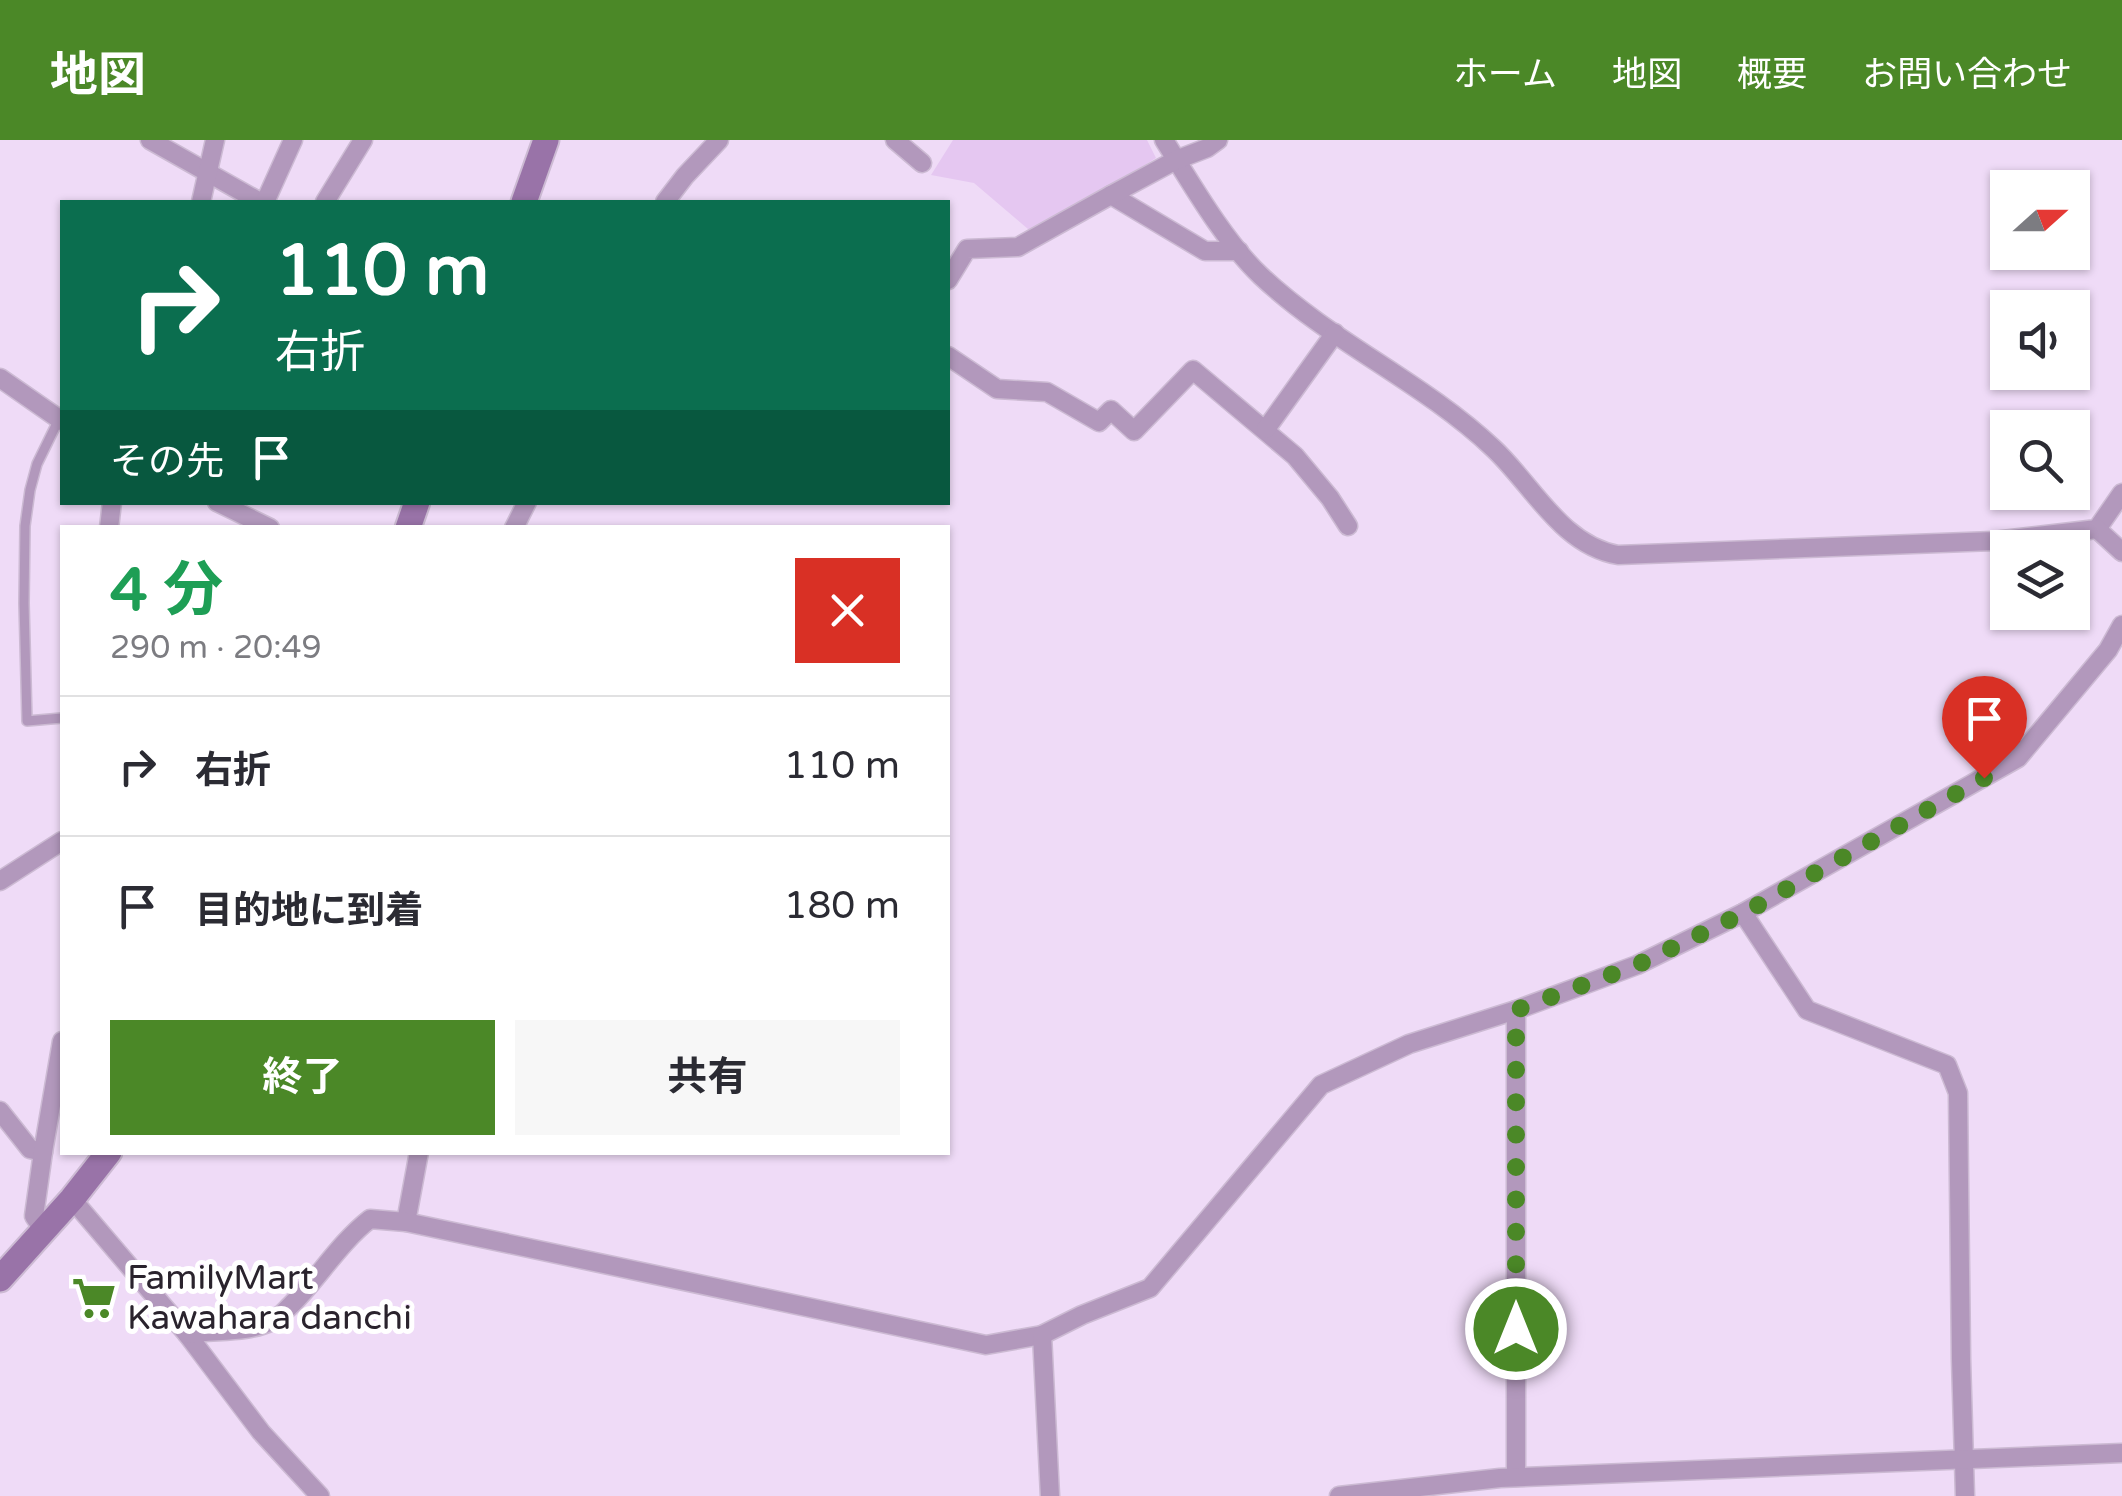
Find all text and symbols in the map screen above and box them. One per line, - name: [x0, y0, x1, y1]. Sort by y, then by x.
- text: 地図: [50, 47, 146, 105]
- text: ホーム: [1453, 54, 1557, 96]
- text: 地図: [1612, 54, 1682, 96]
- text: 概要: [1737, 54, 1807, 96]
- text: お問い合わせ: [1862, 54, 2072, 96]
- north arrow: [1990, 170, 2090, 270]
- map controls: [1990, 170, 2090, 630]
- text: 110 m: [275, 230, 489, 314]
- icon: right: [110, 240, 240, 370]
- button: sound: [1990, 290, 2090, 390]
- text: 右折: [275, 326, 365, 380]
- button: search: [1990, 410, 2090, 510]
- icon: arrive: [244, 430, 299, 485]
- text: その先: [110, 439, 224, 485]
- button: layers: [1990, 530, 2090, 630]
- text: 4 分: [110, 555, 223, 627]
- button: close: [795, 558, 900, 663]
- text: 290 m · 20:49: [110, 629, 322, 667]
- pin: [1942, 676, 2027, 779]
- icon: arrive: [1957, 691, 2012, 746]
- icon: right: [110, 739, 165, 794]
- text: 110 m: [784, 743, 900, 789]
- text: 右折: [195, 748, 271, 794]
- icon: arrive: [110, 879, 165, 934]
- text: 180 m: [784, 883, 900, 929]
- text: 目的地に到着: [195, 888, 423, 934]
- button: 終了: [110, 1020, 495, 1135]
- button: 共有: [515, 1020, 900, 1135]
- place label: FamilyMart Kawahara danchi: [127, 1257, 412, 1339]
- supermarket icon: FamilyMart Kawahara danchi: [70, 1274, 118, 1322]
- position arrow: [1464, 1277, 1568, 1381]

